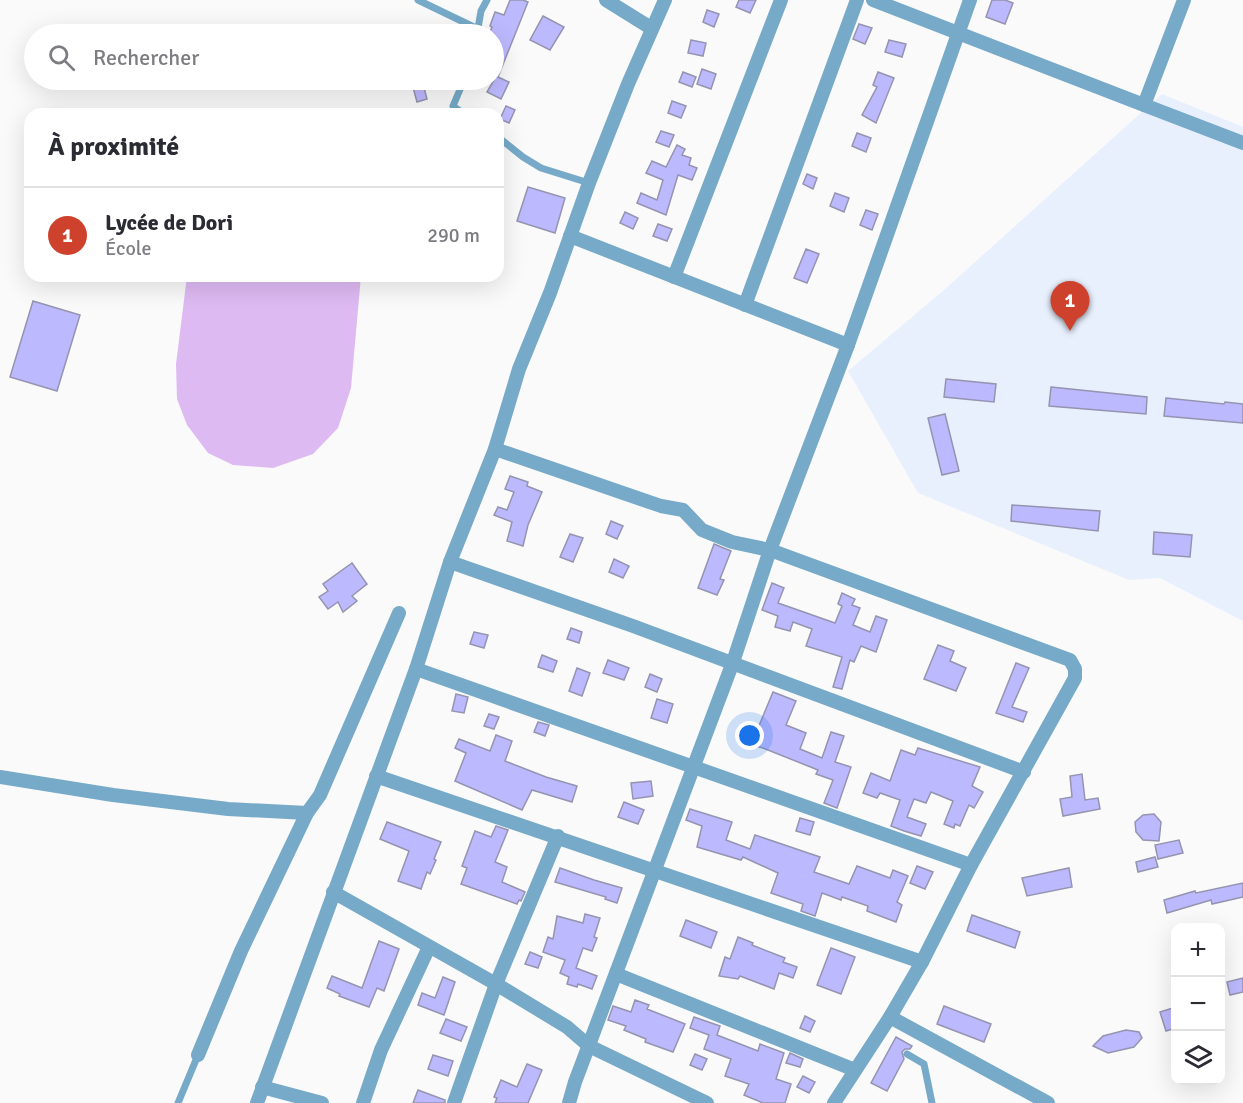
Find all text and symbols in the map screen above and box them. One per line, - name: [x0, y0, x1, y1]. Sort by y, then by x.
- search box: [24, 24, 504, 90]
- icon: search: [45, 41, 78, 74]
- text: Rechercher: [93, 44, 199, 71]
- text: À proximité: [48, 131, 179, 163]
- text: Lycée de Dori: [105, 209, 233, 236]
- text: 1: [62, 223, 73, 248]
- text: 290 m: [427, 223, 480, 248]
- text: École: [105, 236, 152, 261]
- pin: 1: [1050, 282, 1090, 331]
- your location: [735, 721, 764, 750]
- map controls: [1171, 923, 1225, 1085]
- button: +: [1171, 923, 1225, 977]
- button: −: [1171, 977, 1225, 1031]
- button: layers: [1171, 1031, 1225, 1085]

